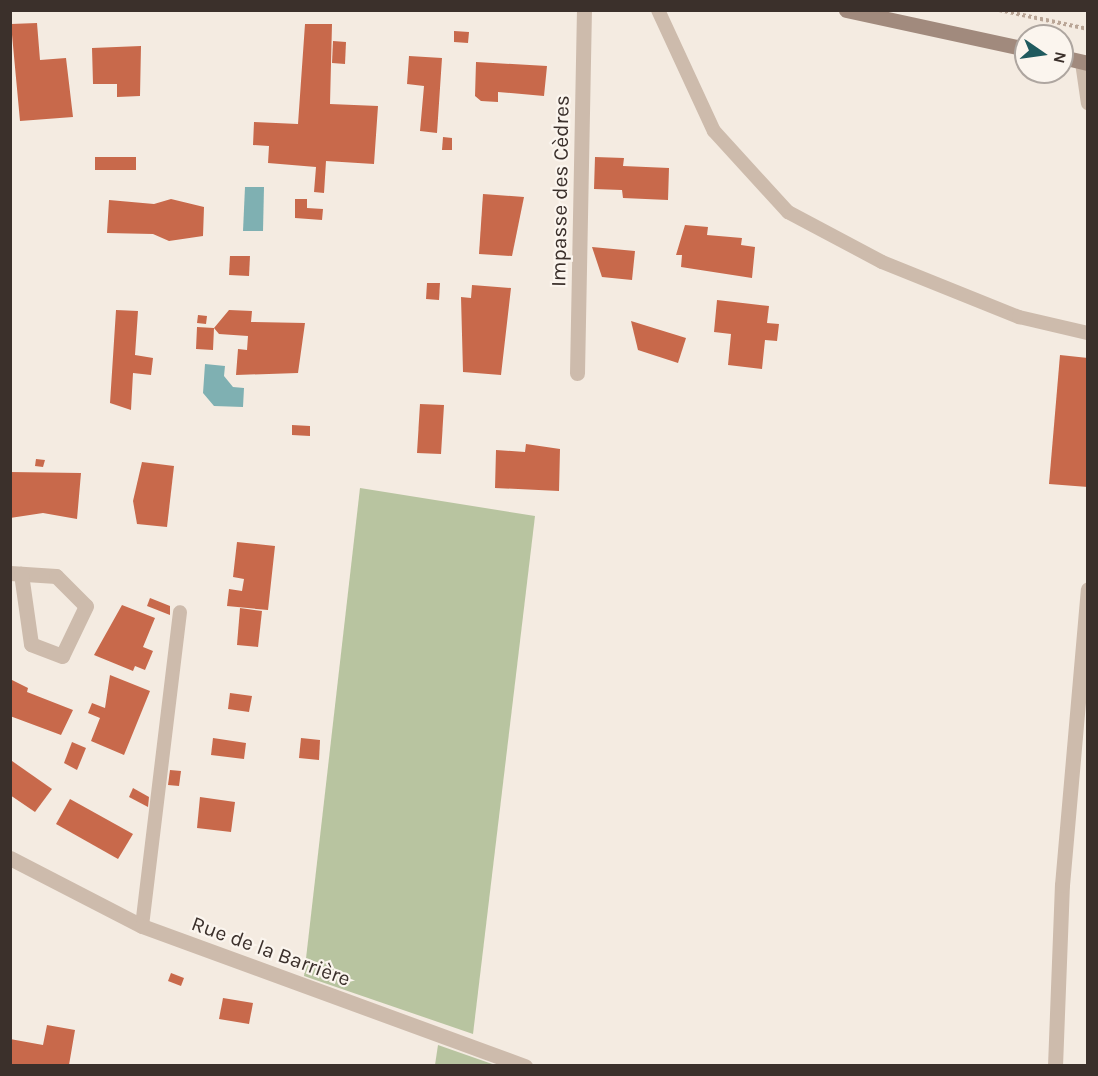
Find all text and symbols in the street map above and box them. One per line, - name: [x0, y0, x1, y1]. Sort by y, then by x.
- north arrow: [1014, 24, 1074, 84]
- text: N: [1050, 50, 1071, 65]
- street label: Impasse des Cèdres: [546, 95, 574, 287]
- street label: Rue de la Barrière: [188, 911, 354, 991]

